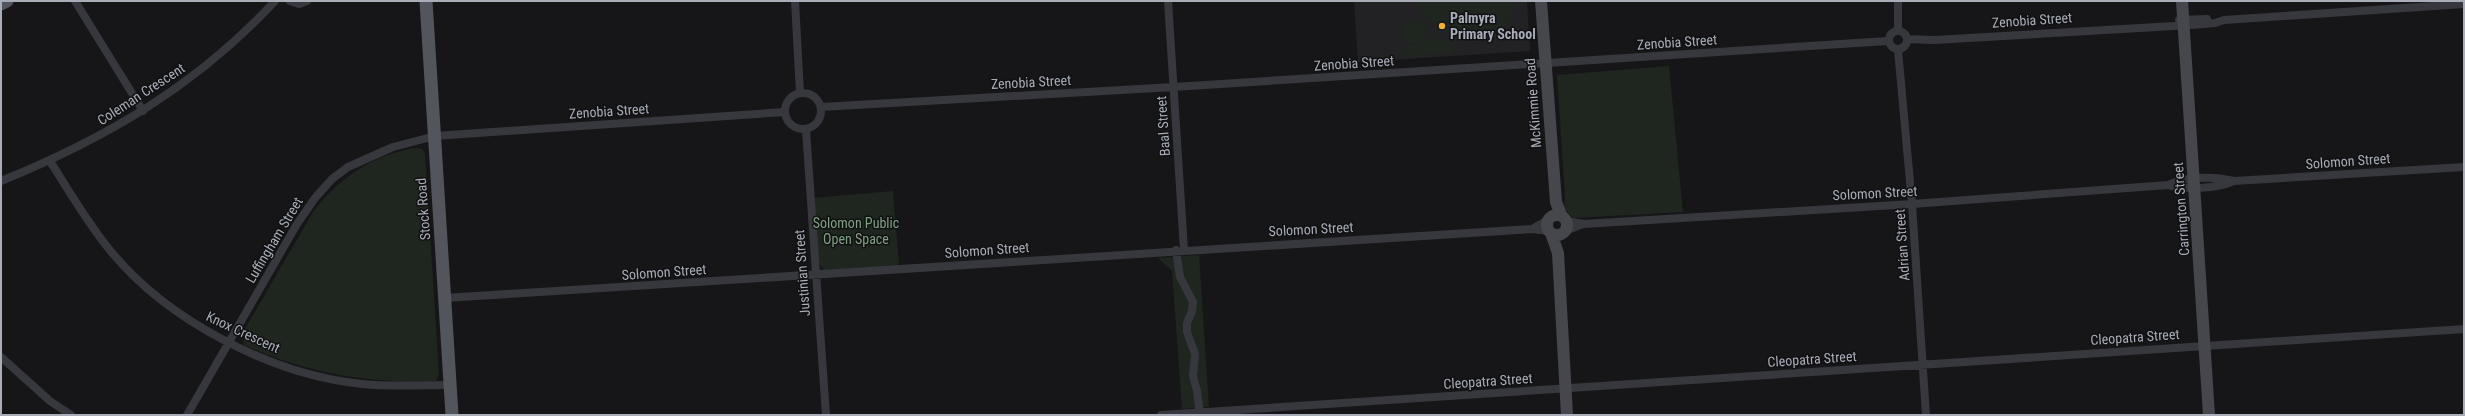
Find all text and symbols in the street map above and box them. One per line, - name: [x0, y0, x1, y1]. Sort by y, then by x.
- street label: Zenobia Street: [1991, 9, 2073, 31]
- place label: Palmyra Primary School: [1450, 10, 1536, 42]
- marker: Palmyra Primary School: [1437, 21, 1447, 31]
- street label: Zenobia Street: [1636, 31, 1718, 53]
- street label: Zenobia Street: [1313, 52, 1395, 74]
- street label: McKimmie Road: [1522, 58, 1544, 148]
- street label: Coleman Crescent: [94, 60, 188, 128]
- street label: Zenobia Street: [990, 72, 1072, 92]
- street label: Baal Street: [1153, 95, 1173, 157]
- street label: Zenobia Street: [568, 100, 650, 122]
- street label: Solomon Street: [2305, 150, 2391, 172]
- street label: Carrington Street: [2170, 162, 2192, 256]
- street label: Stock Road: [413, 177, 433, 241]
- street label: Solomon Street: [1832, 183, 1918, 203]
- street label: Luffingham Street: [242, 194, 306, 286]
- street label: Adrian Street: [1892, 209, 1912, 281]
- park label: Solomon Public Open Space: [813, 215, 899, 247]
- street label: Solomon Street: [1268, 219, 1354, 239]
- street label: Justinian Street: [791, 229, 813, 317]
- street label: Solomon Street: [944, 239, 1030, 261]
- street label: Solomon Street: [621, 261, 707, 283]
- street label: Knox Crescent: [204, 308, 282, 356]
- street label: Cleopatra Street: [2090, 326, 2180, 348]
- street label: Cleopatra Street: [1767, 348, 1857, 370]
- street label: Cleopatra Street: [1443, 370, 1533, 392]

